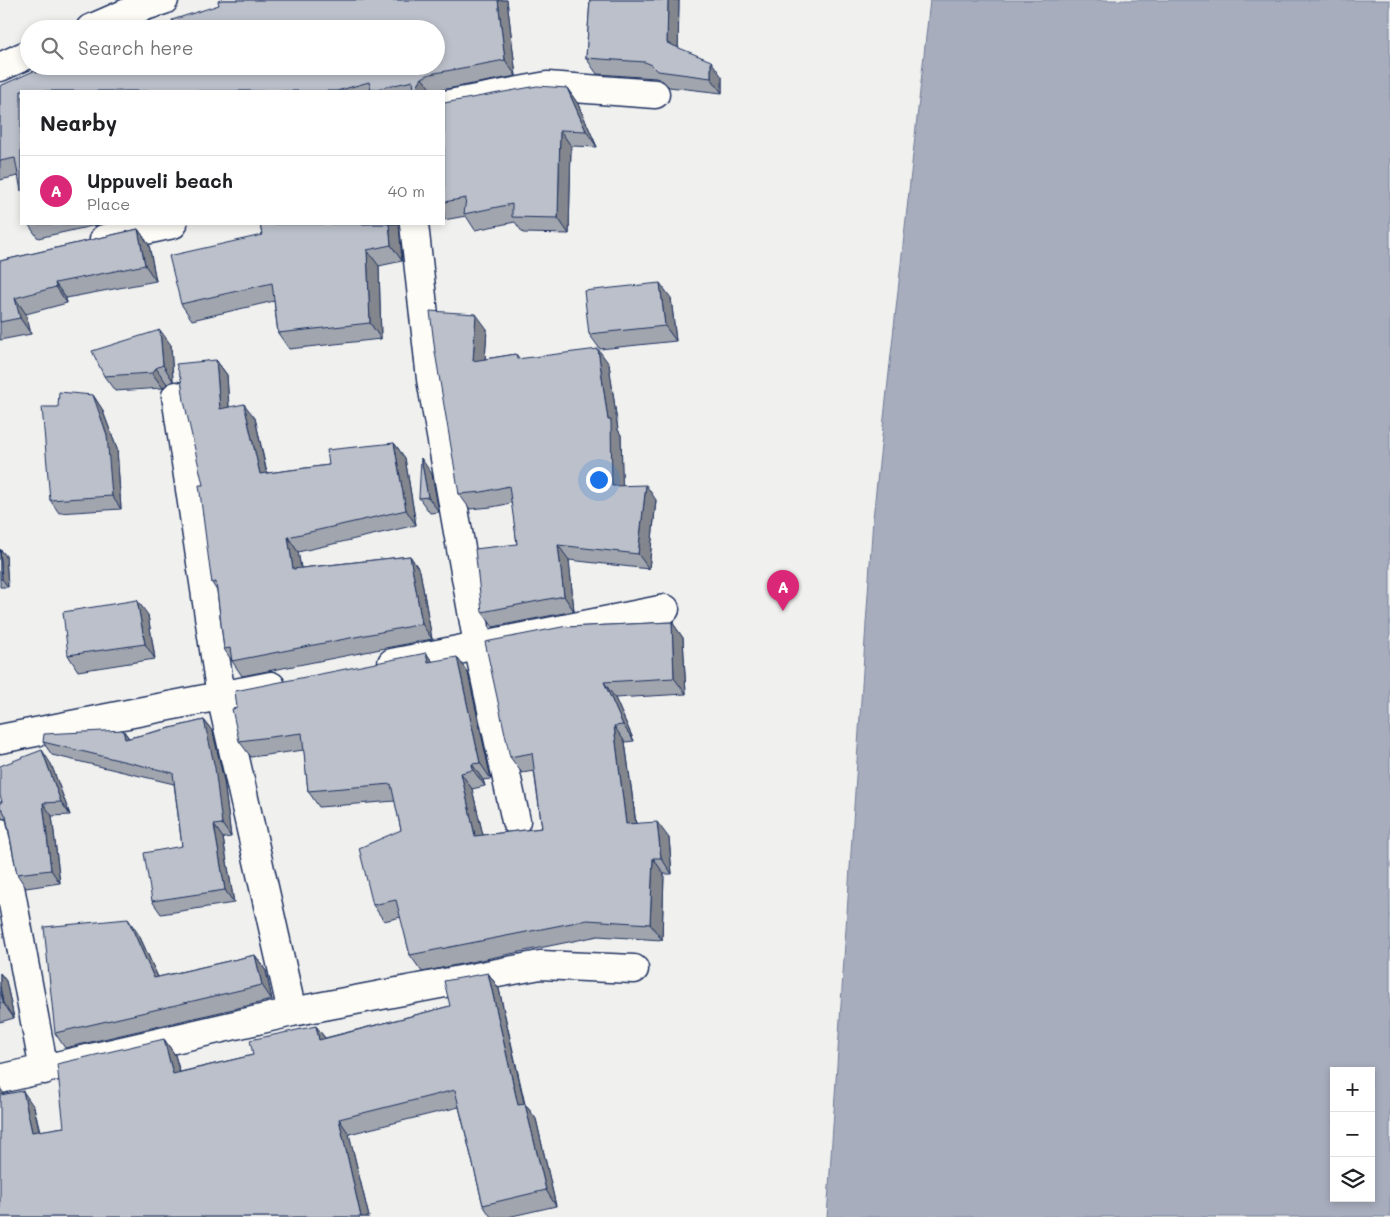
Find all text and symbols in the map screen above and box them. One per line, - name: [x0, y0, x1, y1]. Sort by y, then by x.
- search box: [20, 20, 445, 75]
- icon: search: [38, 34, 66, 62]
- text: Search here: [78, 35, 194, 60]
- text: Nearby: [40, 109, 117, 136]
- text: Uppuveli beach: [87, 168, 233, 193]
- text: A: [50, 180, 62, 201]
- text: 40 m: [388, 180, 425, 201]
- text: Place: [87, 193, 130, 214]
- your location: [586, 467, 612, 493]
- pin: A: [767, 570, 799, 611]
- map controls: [1330, 1067, 1375, 1202]
- button: +: [1330, 1067, 1375, 1112]
- button: −: [1330, 1112, 1375, 1157]
- button: layers: [1330, 1157, 1375, 1202]

